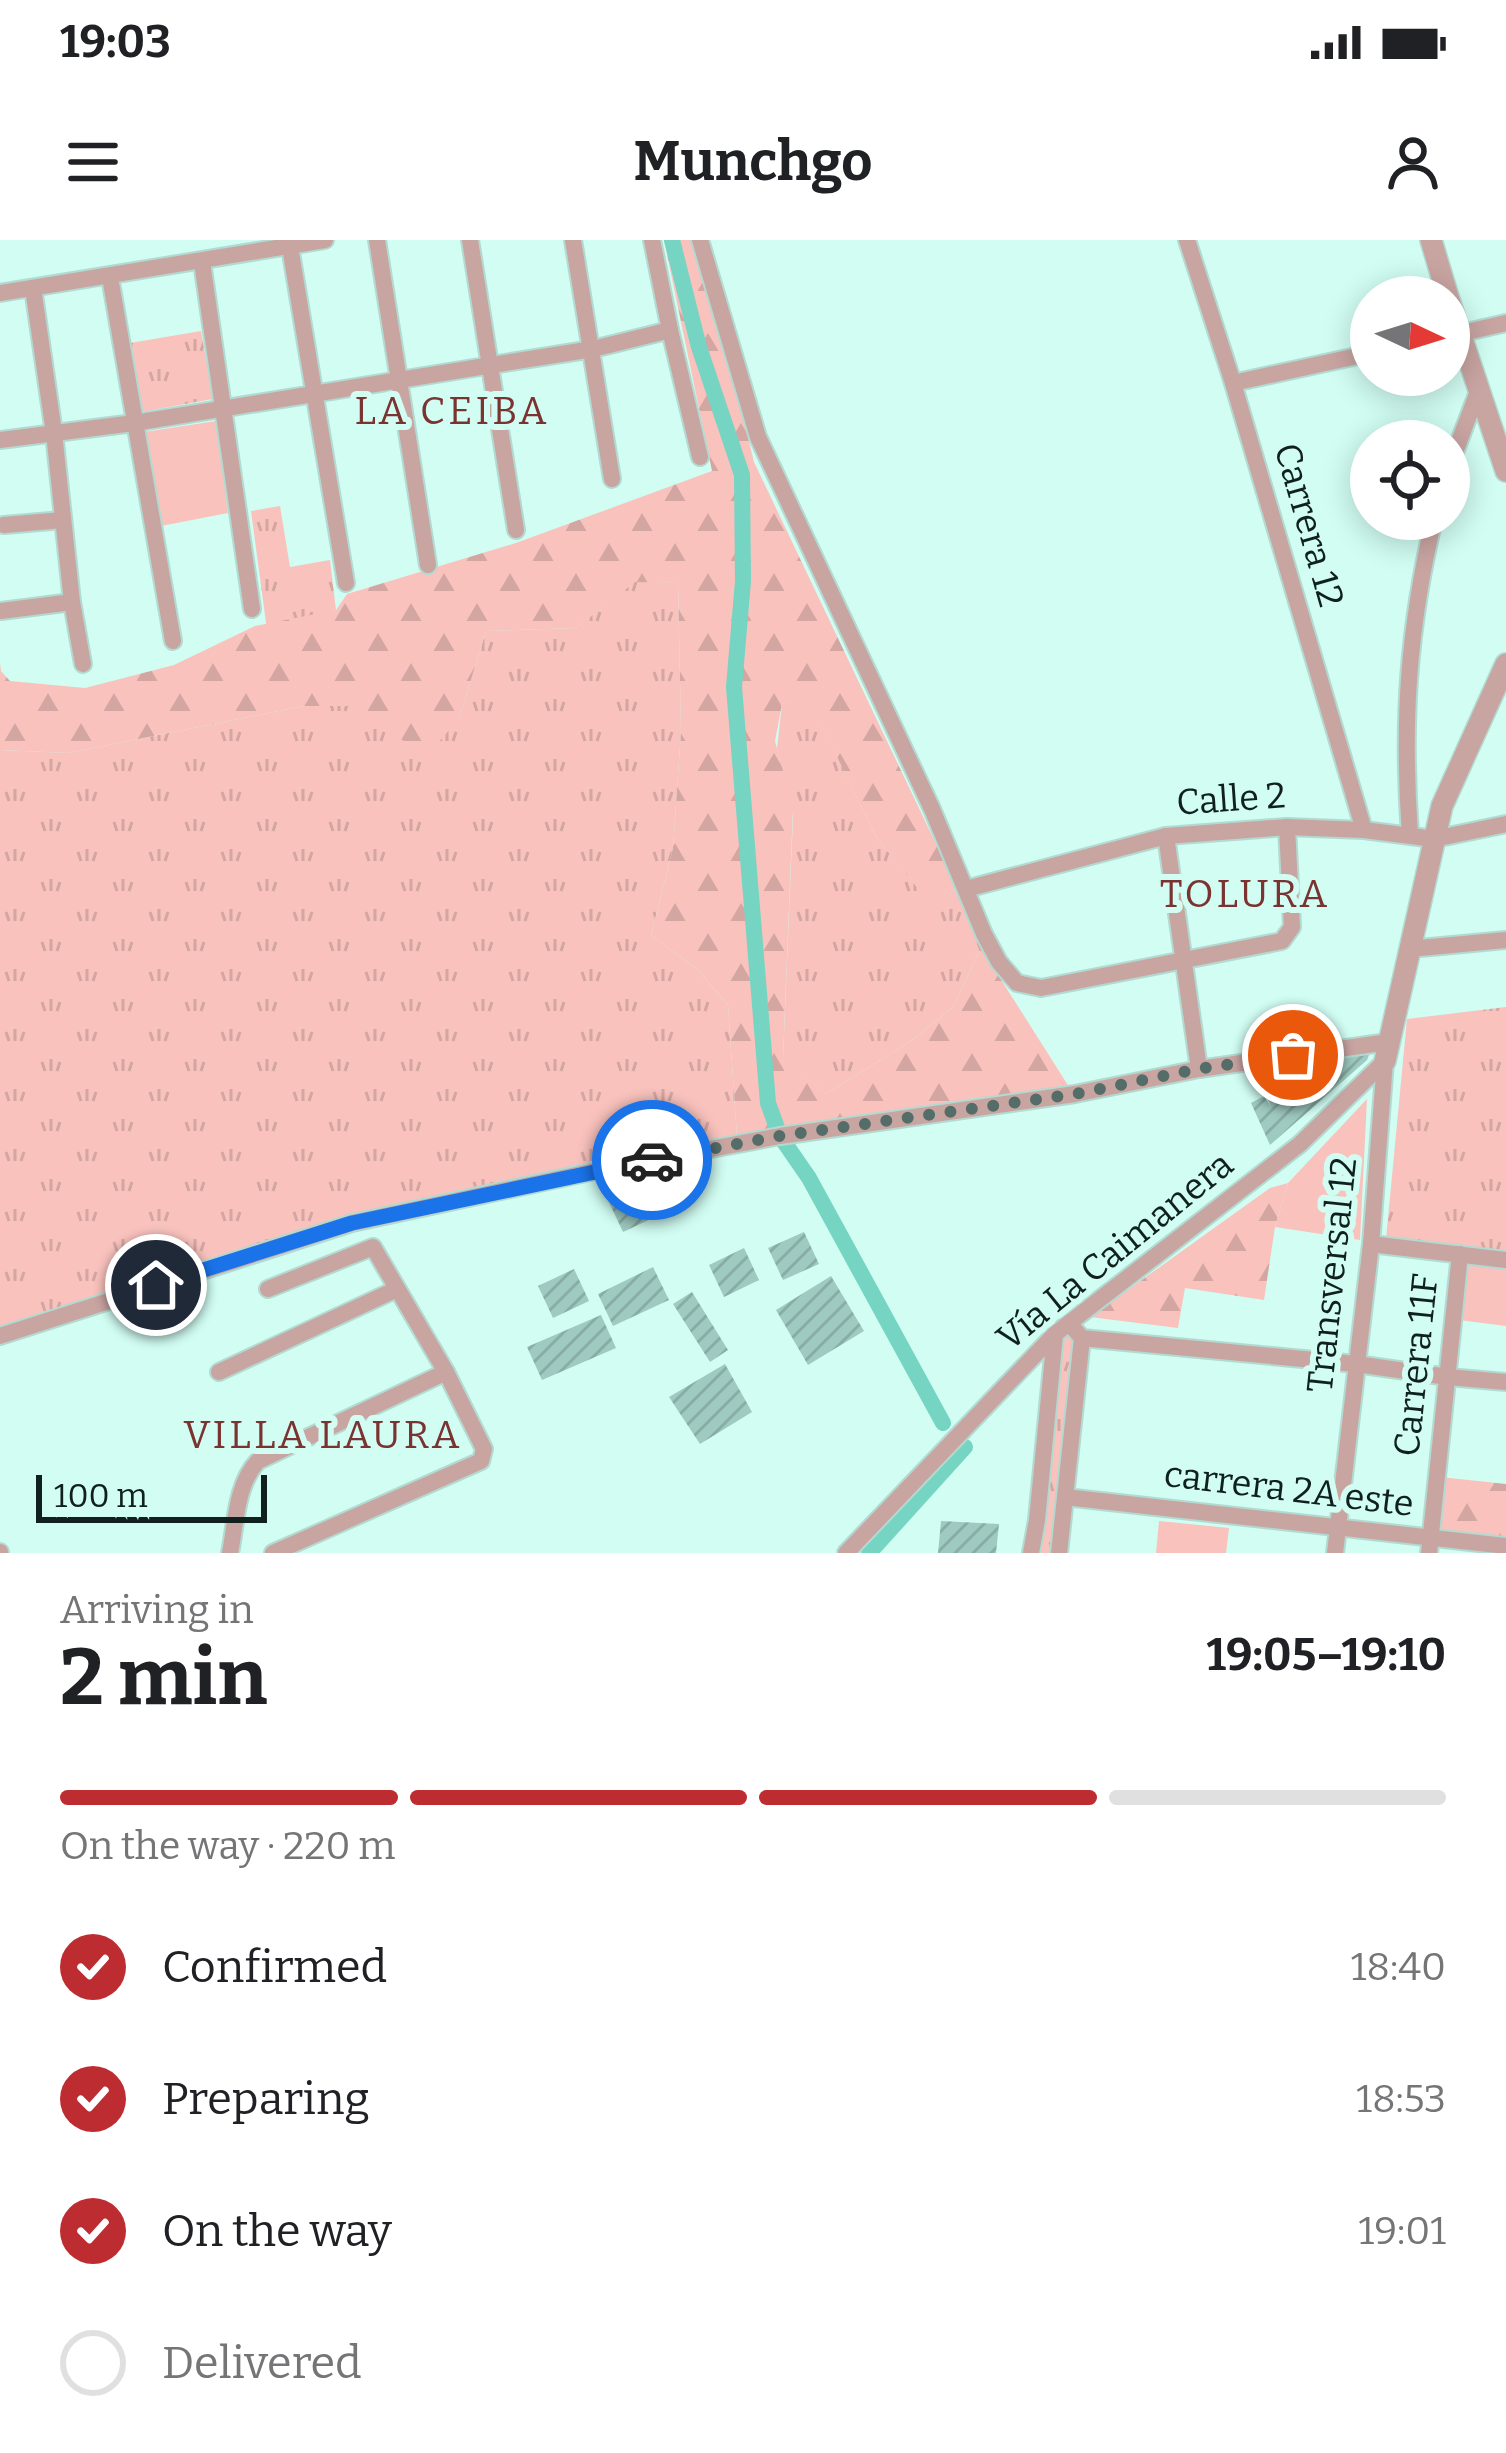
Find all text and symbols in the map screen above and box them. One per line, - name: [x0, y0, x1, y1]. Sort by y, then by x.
- text: 19:03: [60, 15, 171, 69]
- icon: menu: [60, 129, 126, 195]
- icon: person: [1380, 129, 1446, 195]
- text: Munchgo: [634, 130, 873, 194]
- north arrow: [1350, 276, 1470, 396]
- map controls: [1350, 276, 1470, 540]
- district label: LA CEIBA: [355, 388, 549, 434]
- button: locate: [1350, 420, 1470, 540]
- street label: Carrera 12: [1265, 438, 1353, 612]
- street label: Calle 2: [1175, 773, 1287, 825]
- district label: TOLURA: [1160, 871, 1330, 917]
- pin: [1242, 1004, 1344, 1106]
- icon: bag: [1260, 1022, 1326, 1088]
- courier: [592, 1100, 712, 1220]
- icon: car: [619, 1127, 685, 1193]
- street label: Vía La Caimanera: [988, 1142, 1242, 1360]
- street label: Transversal 12: [1298, 1155, 1366, 1395]
- pin: [105, 1234, 207, 1336]
- icon: home: [123, 1252, 189, 1318]
- street label: Carrera 11F: [1385, 1271, 1447, 1459]
- district label: VILLA LAURA: [184, 1412, 462, 1458]
- street label: carrera 2A este: [1162, 1452, 1416, 1526]
- scale bar: [36, 1469, 267, 1522]
- text: 100 m: [54, 1476, 148, 1516]
- text: Arriving in: [60, 1587, 254, 1633]
- text: 19:05–19:10: [1207, 1628, 1446, 1682]
- text: 2 min: [60, 1631, 267, 1725]
- text: On the way · 220 m: [60, 1823, 396, 1869]
- icon: check: [60, 1934, 126, 2000]
- text: Confirmed: [162, 1940, 387, 1994]
- text: 18:40: [1351, 1944, 1446, 1990]
- icon: check: [60, 2066, 126, 2132]
- text: Preparing: [162, 2072, 370, 2126]
- text: 18:53: [1356, 2076, 1446, 2122]
- icon: check: [60, 2198, 126, 2264]
- text: On the way: [162, 2204, 392, 2258]
- text: 19:01: [1358, 2208, 1446, 2254]
- text: Delivered: [162, 2336, 362, 2390]

